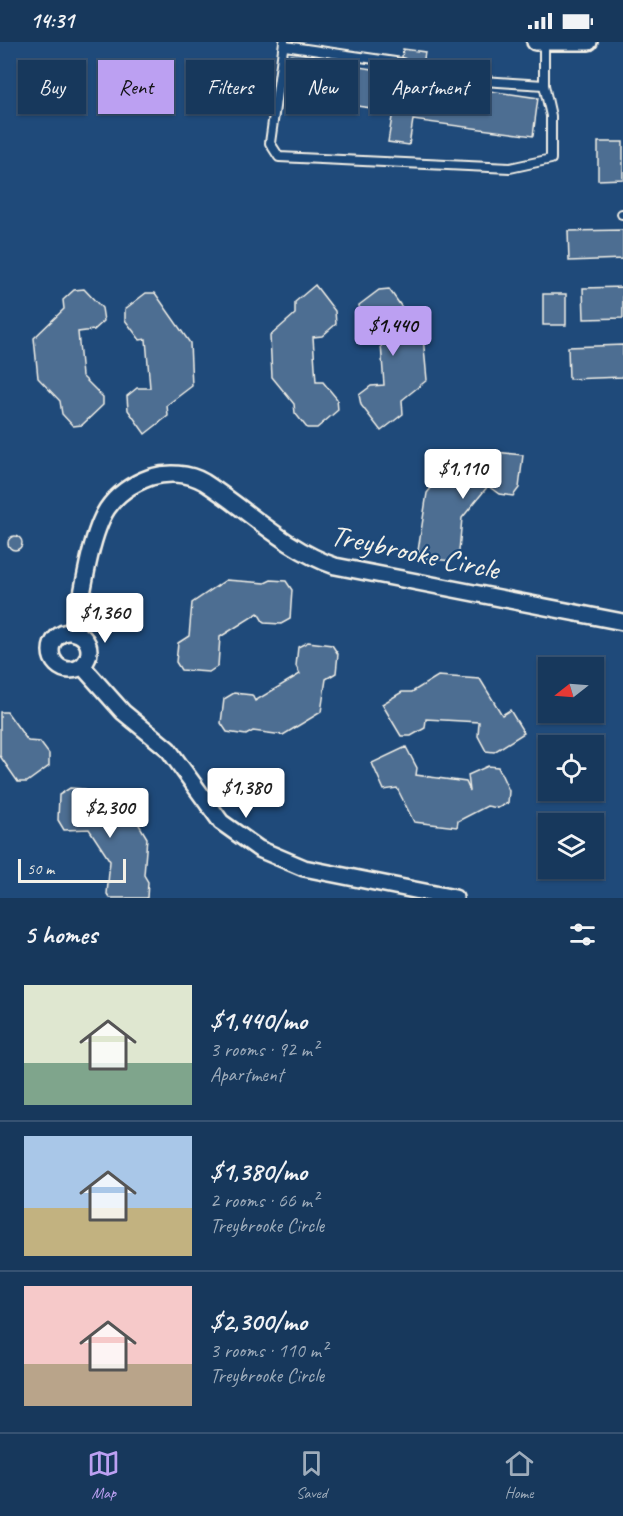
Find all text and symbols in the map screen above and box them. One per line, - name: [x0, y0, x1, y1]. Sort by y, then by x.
- text: 14:31: [30, 7, 74, 35]
- chip: Buy: [18, 60, 86, 114]
- chip: Rent: [98, 60, 174, 114]
- chip: Filters: [186, 60, 274, 114]
- chip: New: [286, 60, 358, 114]
- chip: Apartment: [370, 60, 490, 114]
- pin: $1,440: [344, 306, 442, 357]
- text: $1,440: [369, 313, 417, 338]
- pin: $1,110: [414, 449, 512, 500]
- text: $1,110: [439, 456, 487, 481]
- street label: Treybrooke Circle: [327, 516, 505, 589]
- pin: $1,360: [56, 593, 154, 644]
- text: $1,360: [80, 600, 130, 625]
- north arrow: [538, 657, 604, 723]
- map controls: [538, 657, 604, 879]
- button: locate: [538, 735, 604, 801]
- pin: $1,380: [197, 768, 295, 819]
- text: $1,380: [222, 775, 270, 800]
- pin: $2,300: [61, 788, 159, 839]
- text: $2,300: [86, 795, 134, 820]
- button: layers: [538, 813, 604, 879]
- scale bar: [18, 856, 126, 884]
- text: 50 m: [27, 859, 54, 879]
- text: 5 homes: [24, 918, 97, 951]
- icon: filters: [566, 918, 599, 951]
- text: $1,440/mo: [210, 1004, 307, 1037]
- icon: home: [72, 1009, 144, 1081]
- text: 3 rooms · 92 m²: [210, 1037, 318, 1062]
- text: Apartment: [210, 1062, 283, 1087]
- text: $1,380/mo: [210, 1155, 307, 1188]
- icon: home: [72, 1160, 144, 1232]
- text: 2 rooms · 66 m²: [210, 1188, 318, 1213]
- text: Treybrooke Circle: [210, 1213, 324, 1238]
- text: $2,300/mo: [210, 1305, 307, 1338]
- icon: home: [72, 1310, 144, 1382]
- text: 3 rooms · 110 m²: [210, 1338, 327, 1363]
- text: Treybrooke Circle: [210, 1363, 324, 1388]
- tab: Map: [87, 1447, 120, 1503]
- tab: Saved: [295, 1447, 328, 1503]
- tab: Home: [503, 1447, 536, 1503]

